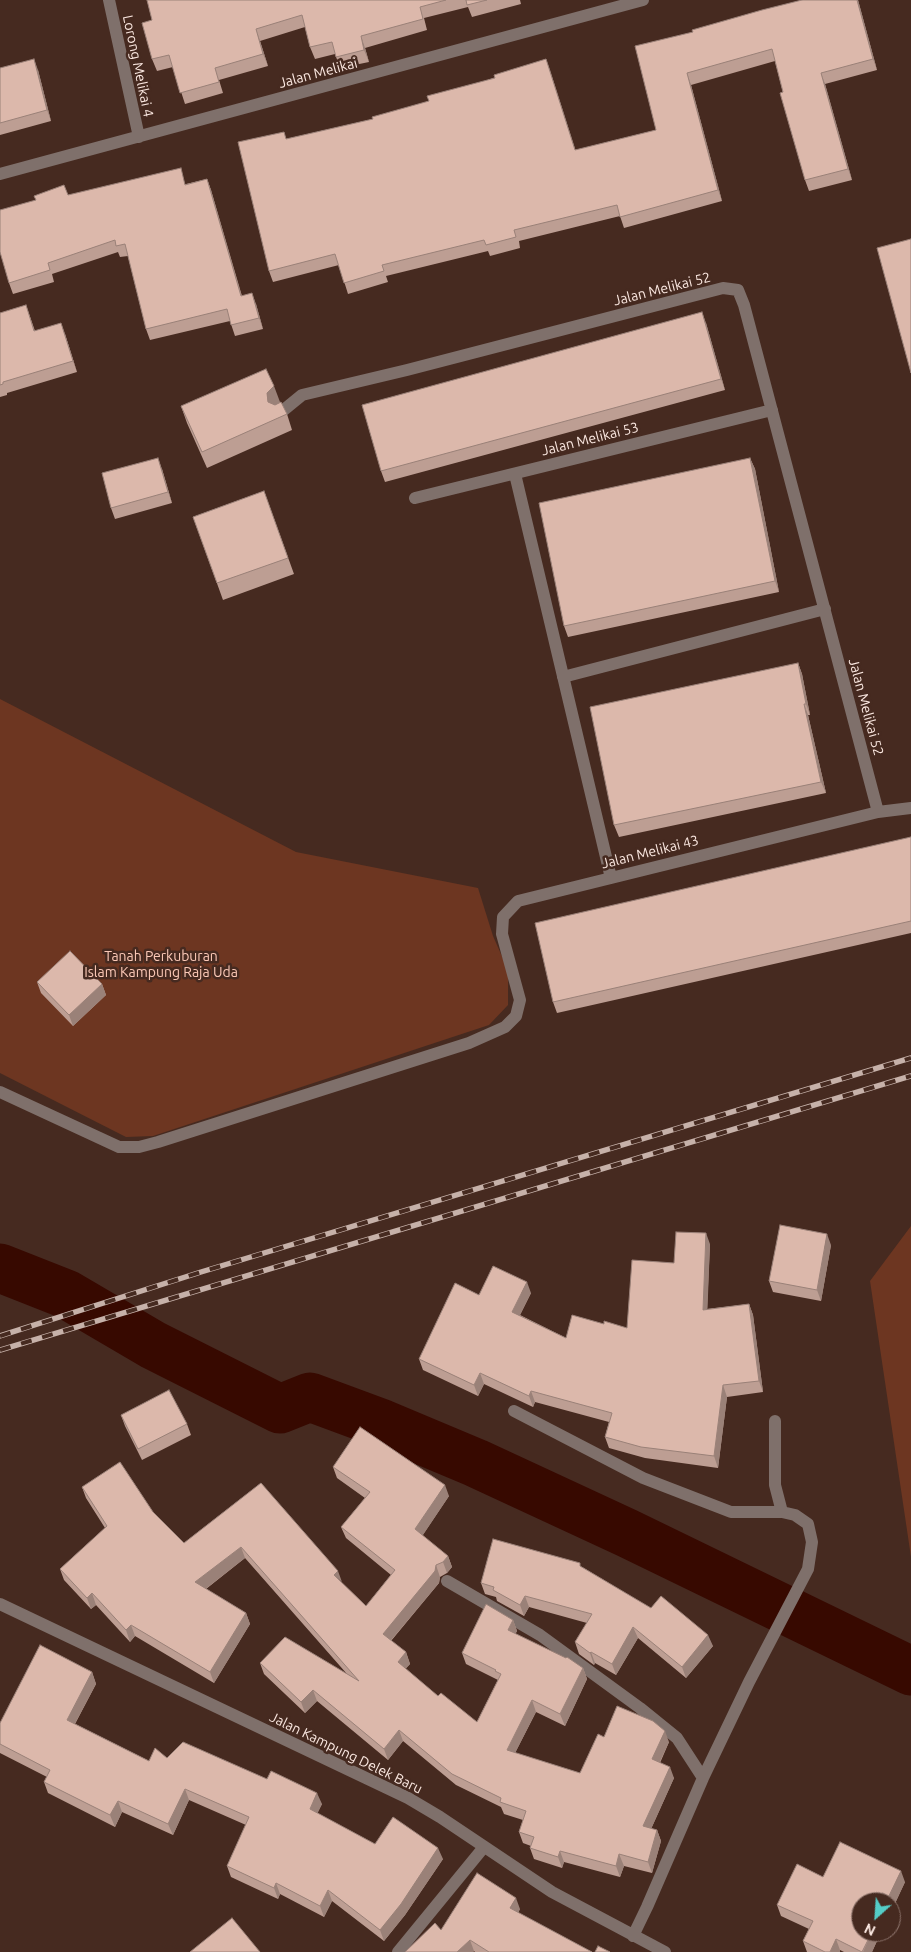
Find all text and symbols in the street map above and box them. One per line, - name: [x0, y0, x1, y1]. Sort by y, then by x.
- street label: Lorong Melikai 4: [119, 14, 157, 118]
- street label: Jalan Melikai: [277, 54, 359, 92]
- street label: Jalan Melikai 52: [612, 269, 712, 309]
- street label: Jalan Melikai 53: [540, 419, 640, 459]
- street label: Jalan Melikai 52: [845, 657, 887, 757]
- street label: Jalan Melikai 43: [600, 832, 700, 872]
- park label: Tanah Perkuburan Islam Kampung Raja Uda: [84, 948, 238, 980]
- street label: Jalan Kampung Delek Baru: [267, 1709, 425, 1797]
- north arrow: [851, 1892, 901, 1942]
- text: N: [862, 1920, 878, 1939]

